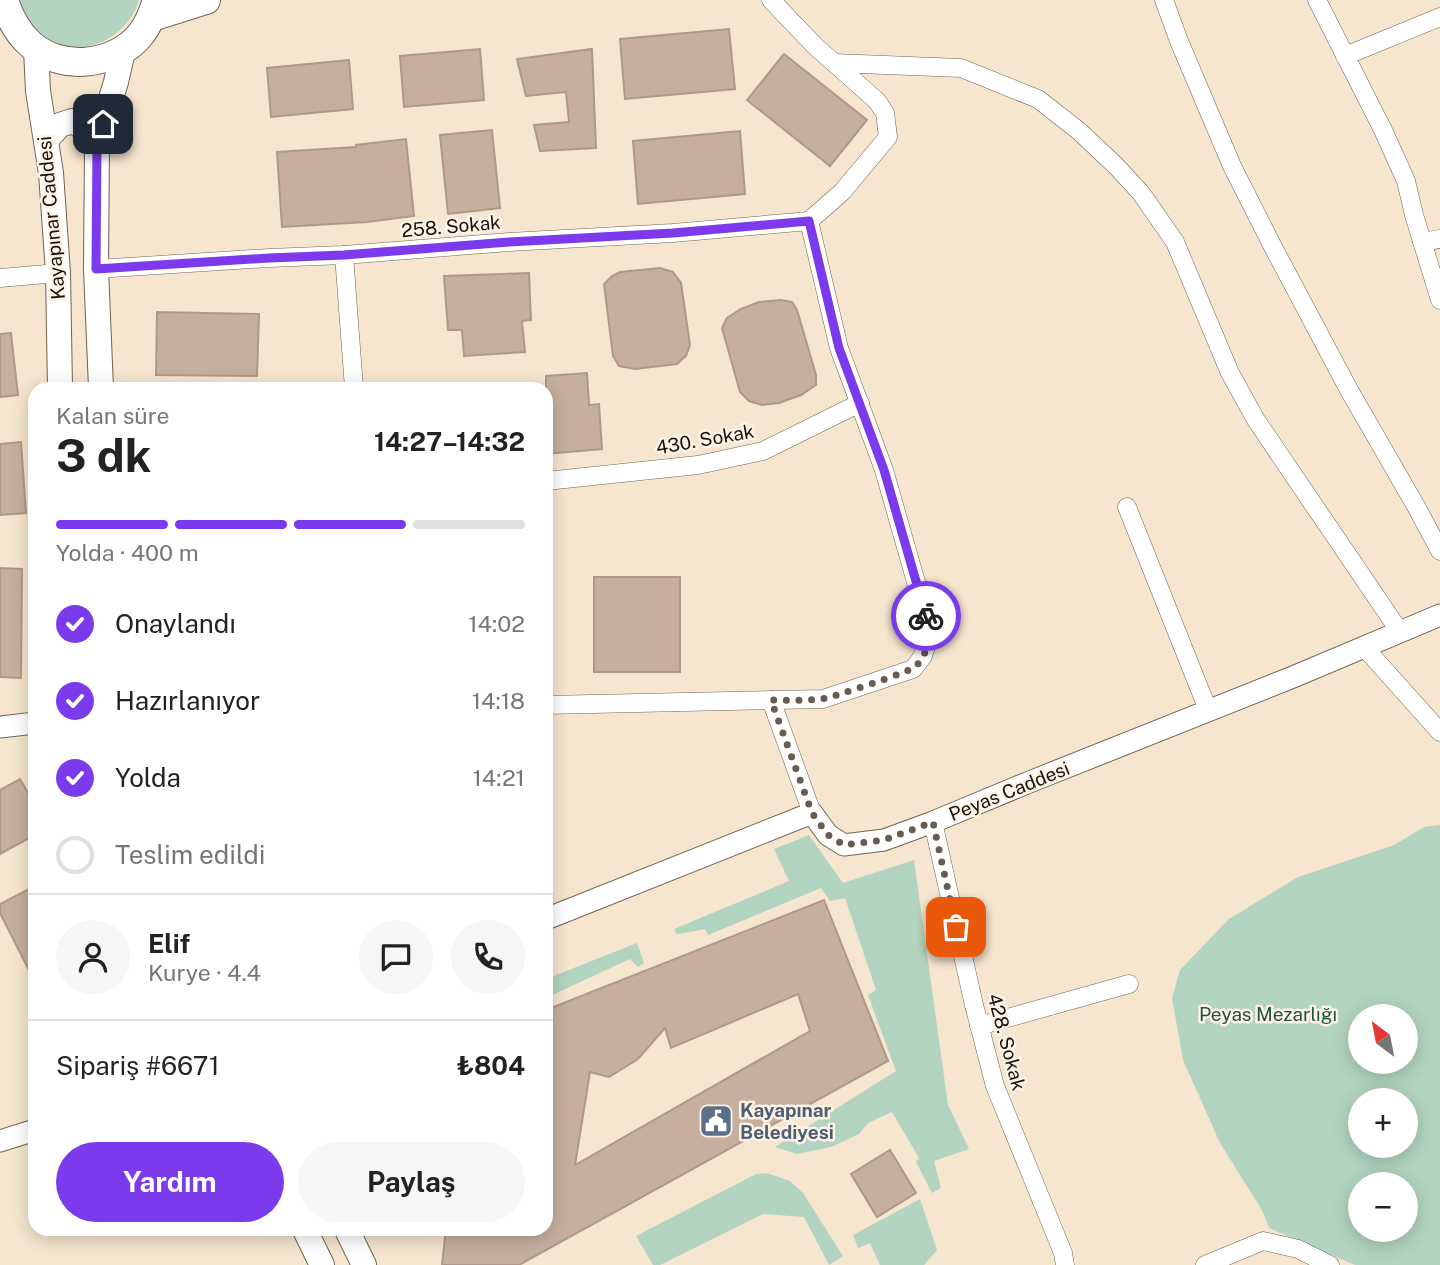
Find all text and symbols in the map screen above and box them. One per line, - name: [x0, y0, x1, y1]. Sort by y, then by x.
- pin: [73, 94, 133, 154]
- icon: home: [84, 105, 122, 143]
- street label: Kayapınar Caddesi: [33, 135, 69, 301]
- street label: 258. Sokak: [400, 211, 502, 241]
- text: Kalan süre: [56, 402, 170, 429]
- street label: 430. Sokak: [654, 419, 756, 458]
- text: 14:27–14:32: [374, 426, 525, 457]
- text: 3 dk: [56, 428, 151, 482]
- text: Yolda · 400 m: [56, 539, 199, 566]
- courier: [891, 581, 961, 651]
- icon: bike: [907, 597, 945, 635]
- icon: check: [56, 605, 94, 643]
- text: Onaylandı: [115, 608, 236, 639]
- text: 14:02: [468, 610, 525, 637]
- icon: check: [56, 682, 94, 720]
- text: Hazırlanıyor: [115, 685, 260, 716]
- text: 14:18: [472, 687, 525, 714]
- street label: Peyas Caddesi: [945, 757, 1073, 825]
- icon: check: [56, 759, 94, 797]
- text: Yolda: [115, 762, 181, 793]
- text: 14:21: [472, 764, 525, 791]
- text: Teslim edildi: [115, 839, 265, 870]
- pin: [926, 897, 986, 957]
- icon: bag: [937, 908, 975, 946]
- button: person: [56, 920, 130, 994]
- button: chat: [359, 920, 433, 994]
- button: phone: [451, 920, 525, 994]
- text: Elif: [148, 928, 190, 959]
- text: Kurye · 4.4: [148, 959, 261, 986]
- street label: 428. Sokak: [984, 991, 1031, 1093]
- park label: Peyas Mezarlığı: [1199, 1003, 1337, 1025]
- north arrow: [1348, 1004, 1418, 1074]
- map controls: [1348, 1004, 1418, 1242]
- text: Sipariş #6671: [56, 1050, 220, 1081]
- text: ₺804: [457, 1050, 525, 1081]
- button: +: [1348, 1088, 1418, 1158]
- place label: Kayapınar Belediyesi: [740, 1099, 834, 1143]
- public building icon: Kayapınar Belediyesi: [697, 1102, 735, 1140]
- button: Yardım: [56, 1142, 284, 1222]
- button: Paylaş: [298, 1142, 525, 1222]
- button: −: [1348, 1172, 1418, 1242]

